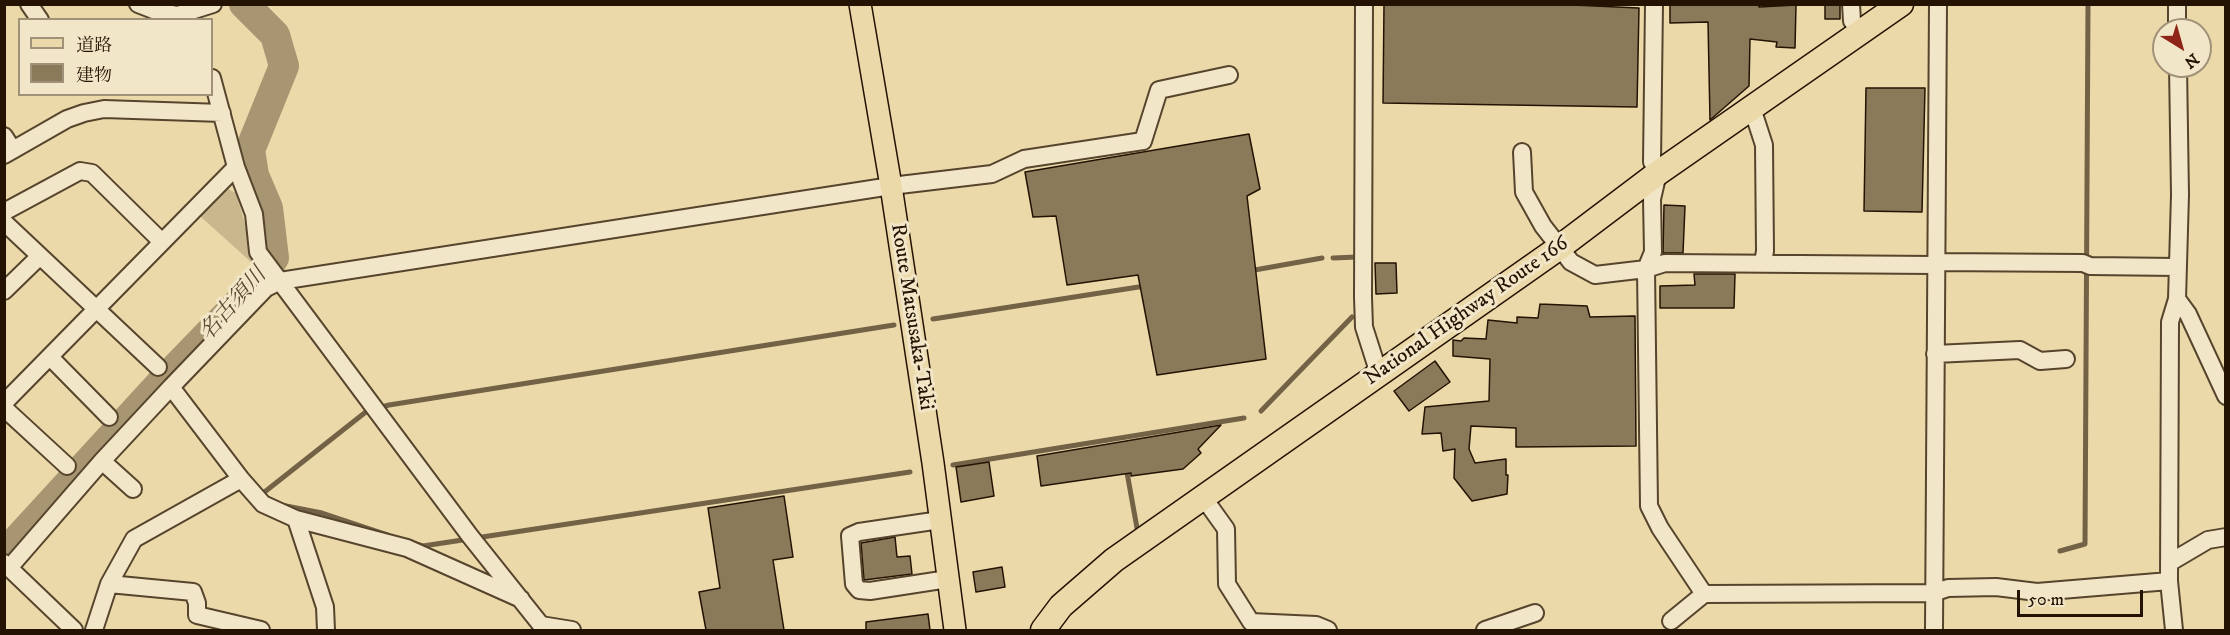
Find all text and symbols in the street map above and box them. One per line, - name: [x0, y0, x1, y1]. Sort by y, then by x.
- legend: [18, 18, 213, 96]
- north arrow: [2152, 18, 2212, 78]
- text: 道路: [76, 35, 112, 57]
- text: N: [2180, 49, 2203, 73]
- text: 建物: [76, 65, 112, 87]
- street label: Route Matsusaka-Taki: [884, 222, 938, 412]
- street label: National Highway Route 166: [1360, 232, 1574, 392]
- water label: 名古須川: [195, 263, 273, 347]
- scale bar: [2020, 578, 2146, 616]
- text: 50 m: [2028, 589, 2064, 611]

